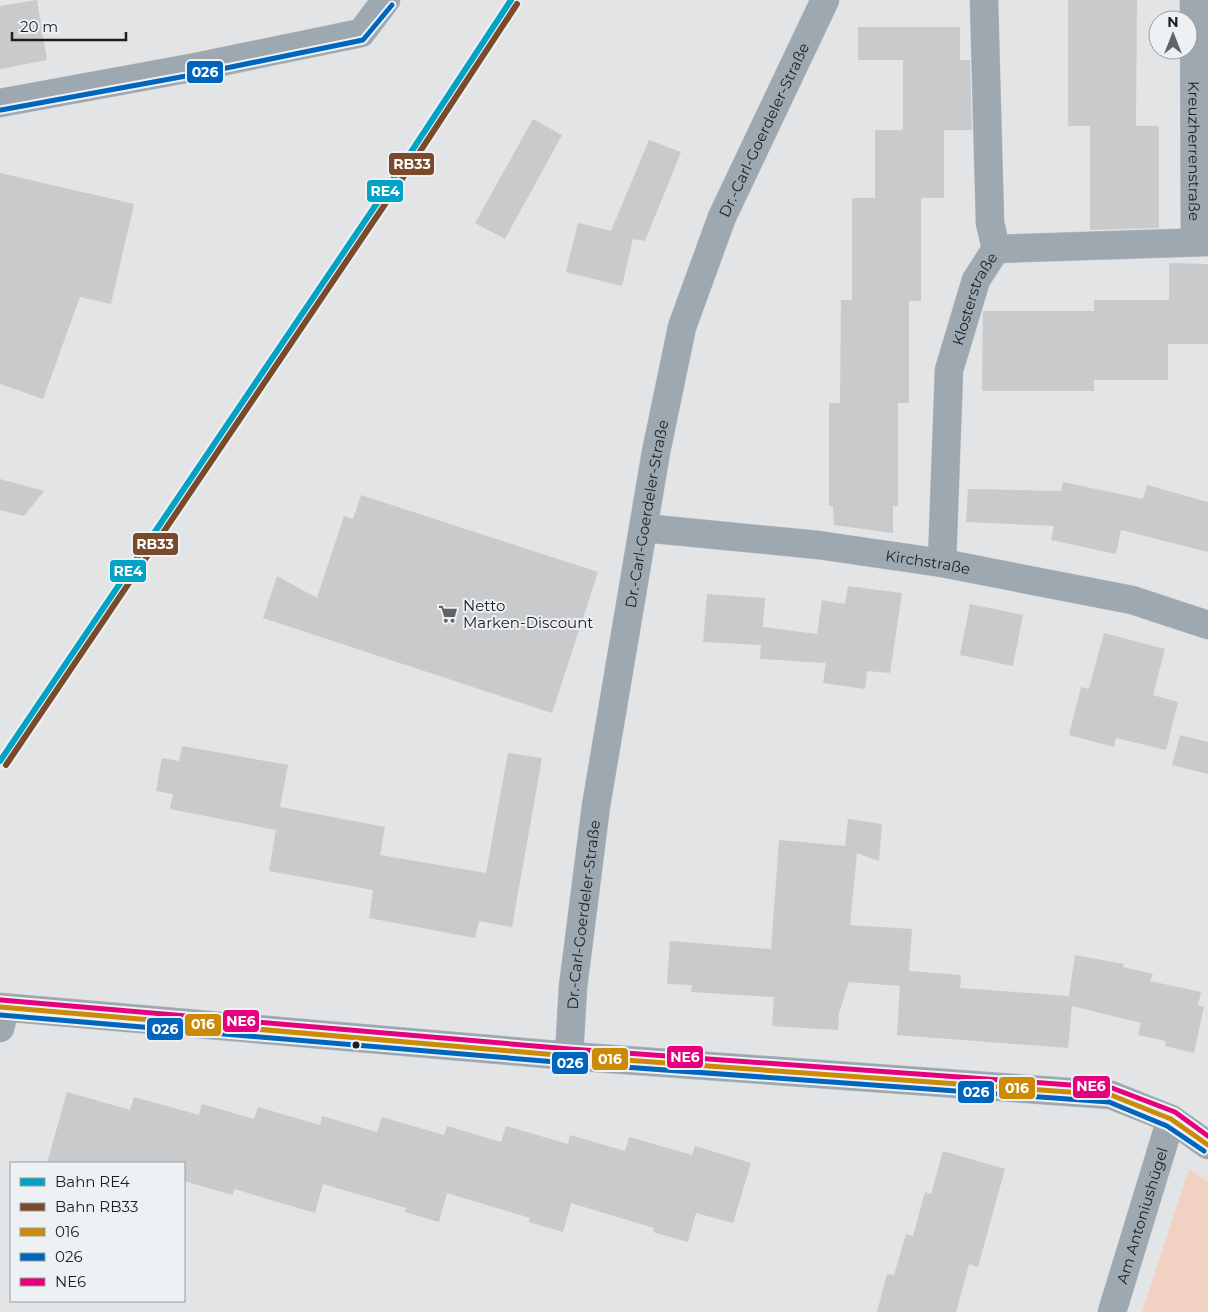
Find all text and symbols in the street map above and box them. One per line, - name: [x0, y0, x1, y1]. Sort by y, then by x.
- scale bar: [12, 10, 126, 42]
- north arrow: [1148, 10, 1198, 60]
- text: N: [1167, 13, 1179, 31]
- text: 20 m: [20, 17, 58, 36]
- street label: Dr.-Carl-Goerdeler-Straße: [714, 39, 813, 220]
- line badge: 026: [186, 60, 224, 84]
- text: 026: [192, 63, 218, 81]
- street label: Kreuzherrenstraße: [1185, 81, 1204, 221]
- line badge: RB33: [388, 152, 435, 176]
- text: RB33: [393, 155, 431, 173]
- line badge: RE4: [366, 179, 404, 203]
- text: RE4: [370, 182, 400, 200]
- street label: Klosterstraße: [947, 248, 1001, 348]
- street label: Dr.-Carl-Goerdeler-Straße: [620, 418, 672, 609]
- line badge: RB33: [132, 532, 179, 556]
- text: RB33: [136, 535, 174, 553]
- street label: Kirchstraße: [884, 545, 972, 578]
- line badge: RE4: [109, 559, 147, 583]
- text: RE4: [113, 562, 143, 580]
- place label: Netto Marken-Discount: [463, 596, 593, 632]
- supermarket icon: Netto Marken-Discount: [437, 603, 459, 625]
- street label: Dr.-Carl-Goerdeler-Straße: [562, 819, 604, 1010]
- line badge: NE6: [222, 1009, 260, 1033]
- text: NE6: [226, 1012, 256, 1030]
- line badge: 016: [184, 1013, 222, 1037]
- text: 016: [191, 1015, 215, 1033]
- line badge: 026: [146, 1017, 184, 1041]
- text: 026: [152, 1020, 178, 1038]
- unlabelled marker: [351, 1040, 361, 1050]
- line badge: NE6: [666, 1045, 704, 1069]
- line badge: 016: [591, 1047, 629, 1071]
- text: NE6: [670, 1048, 700, 1066]
- text: 016: [598, 1050, 622, 1068]
- line badge: 026: [551, 1051, 589, 1075]
- text: 026: [557, 1054, 583, 1072]
- line badge: NE6: [1072, 1075, 1111, 1099]
- line badge: 016: [998, 1076, 1036, 1100]
- text: NE6: [1076, 1077, 1106, 1095]
- text: 016: [1005, 1079, 1029, 1097]
- line badge: 026: [957, 1080, 995, 1104]
- text: 026: [963, 1083, 989, 1101]
- street label: Am Antoniushügel: [1112, 1145, 1171, 1286]
- legend: [10, 1162, 185, 1302]
- text: Bahn RE4: [55, 1172, 130, 1191]
- text: Bahn RB33: [55, 1197, 138, 1216]
- text: 016: [55, 1222, 79, 1241]
- text: 026: [55, 1247, 83, 1266]
- text: NE6: [55, 1272, 86, 1291]

